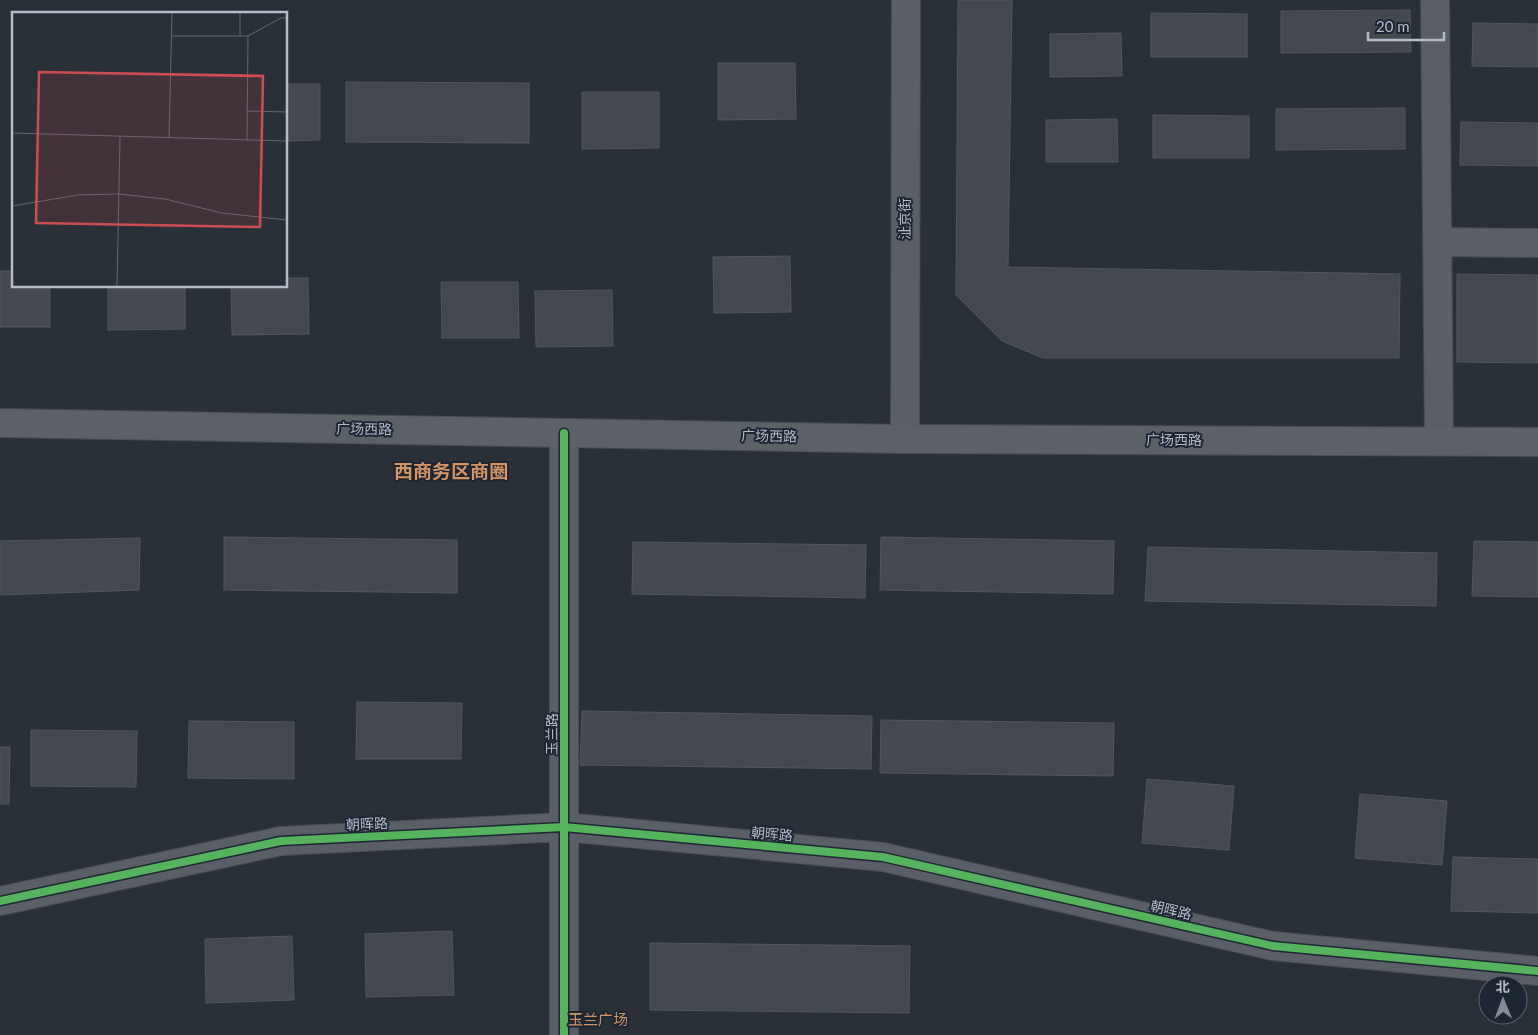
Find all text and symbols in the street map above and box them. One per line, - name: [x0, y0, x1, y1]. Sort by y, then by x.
- scale bar: [1368, 10, 1444, 42]
- inset map: [12, 12, 288, 288]
- text: 20 m: [1376, 17, 1410, 35]
- street label: 沚京街: [896, 198, 913, 240]
- street label: 广场西路: [336, 420, 392, 437]
- street label: 广场西路: [741, 427, 797, 444]
- street label: 广场西路: [1146, 431, 1202, 448]
- district label: 西商务区商圈: [394, 459, 508, 482]
- street label: 玉兰路: [543, 713, 560, 755]
- street label: 朝晖路: [346, 814, 388, 833]
- street label: 朝晖路: [750, 823, 794, 844]
- street label: 朝晖路: [1149, 897, 1193, 923]
- north arrow: [1478, 975, 1528, 1025]
- text: 北: [1496, 978, 1510, 995]
- district label: 玉兰广场: [568, 1010, 628, 1028]

